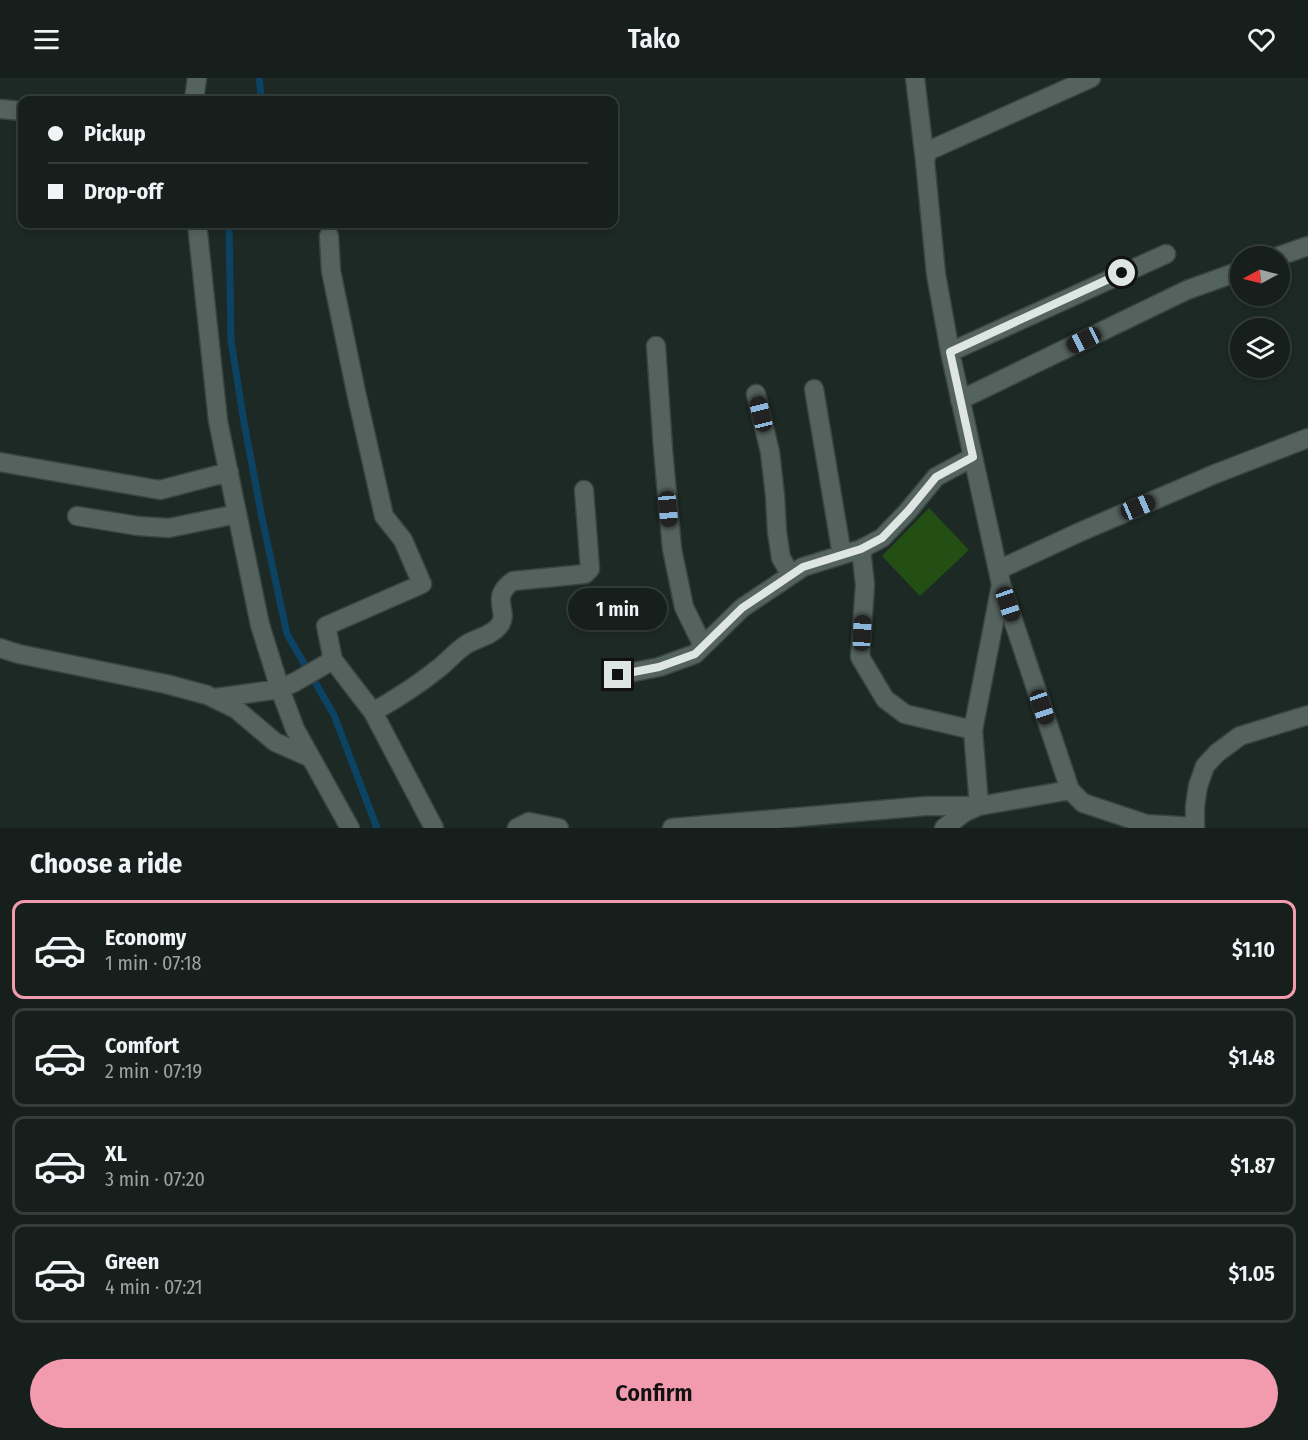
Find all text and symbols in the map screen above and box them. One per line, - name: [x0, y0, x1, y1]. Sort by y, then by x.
- icon: menu: [30, 23, 63, 56]
- text: Tako: [628, 23, 680, 55]
- icon: heart: [1245, 23, 1278, 56]
- text: Pickup: [84, 120, 146, 147]
- text: Drop-off: [84, 178, 163, 205]
- north arrow: [1230, 246, 1290, 306]
- map controls: [1230, 246, 1290, 378]
- route start: [1108, 259, 1135, 286]
- button: layers: [1230, 318, 1290, 378]
- car: [1064, 324, 1104, 356]
- car: [748, 394, 774, 434]
- car: [657, 490, 679, 528]
- car: [1118, 492, 1158, 522]
- car: [994, 584, 1022, 624]
- callout: 1 min: [568, 588, 668, 630]
- text: 1 min: [596, 597, 639, 621]
- car: [852, 615, 872, 651]
- route end: [604, 661, 631, 688]
- car: [1028, 687, 1056, 727]
- text: Choose a ride: [30, 848, 182, 880]
- icon: car: [33, 923, 87, 977]
- text: Economy: [105, 924, 186, 951]
- text: $1.10: [1232, 936, 1275, 963]
- text: 1 min · 07:18: [105, 951, 201, 975]
- icon: car: [33, 1031, 87, 1085]
- text: Comfort: [105, 1032, 179, 1059]
- text: $1.48: [1229, 1044, 1275, 1071]
- text: 2 min · 07:19: [105, 1059, 202, 1083]
- icon: car: [33, 1139, 87, 1193]
- text: XL: [105, 1140, 127, 1167]
- text: $1.87: [1230, 1152, 1275, 1179]
- text: 3 min · 07:20: [105, 1167, 205, 1191]
- icon: car: [33, 1247, 87, 1301]
- text: Green: [105, 1248, 159, 1275]
- text: $1.05: [1229, 1260, 1275, 1287]
- text: 4 min · 07:21: [105, 1275, 203, 1299]
- button: Confirm: [30, 1359, 1278, 1428]

